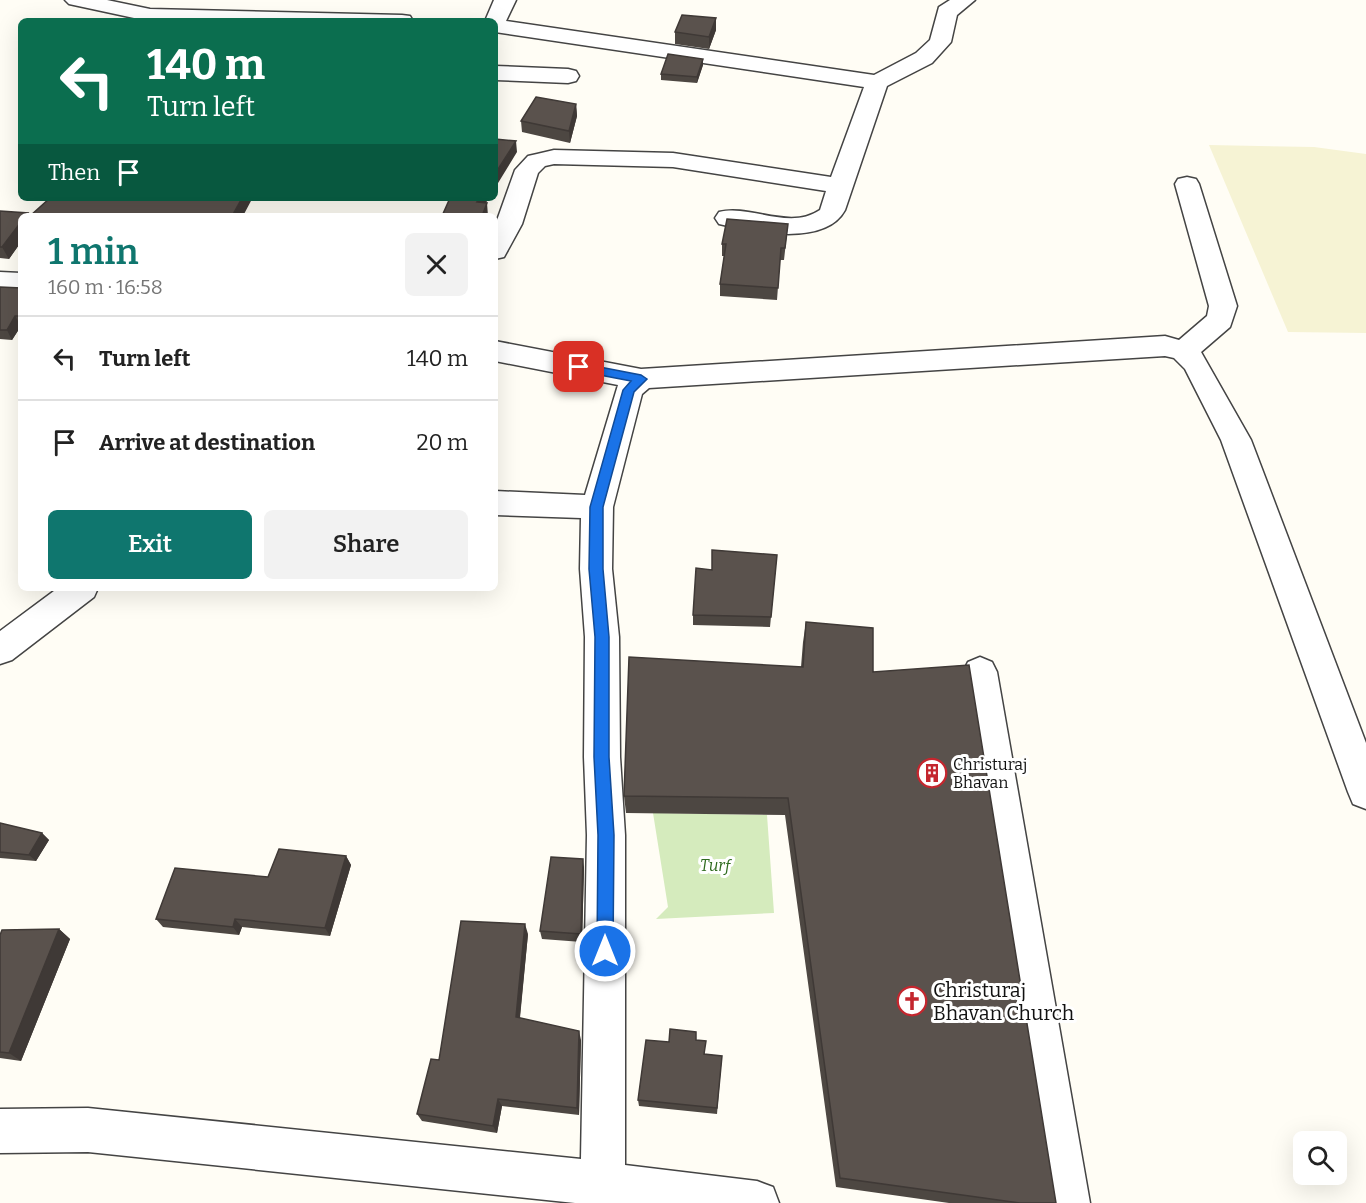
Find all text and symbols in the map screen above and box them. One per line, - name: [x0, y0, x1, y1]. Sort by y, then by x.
- text: 140 m: [147, 40, 265, 90]
- icon: left: [48, 42, 126, 120]
- text: Turn left: [147, 91, 255, 123]
- icon: arrive: [112, 156, 145, 189]
- text: Then: [48, 159, 100, 186]
- text: 1 min: [48, 230, 139, 274]
- button: close: [405, 233, 468, 296]
- text: 160 m · 16:58: [48, 275, 163, 299]
- pin: [553, 341, 604, 392]
- icon: left: [48, 342, 81, 375]
- text: Turn left: [99, 345, 191, 372]
- text: 140 m: [407, 345, 468, 372]
- icon: arrive: [562, 350, 595, 383]
- icon: arrive: [48, 426, 81, 459]
- text: Arrive at destination: [99, 429, 315, 456]
- text: 20 m: [417, 429, 468, 456]
- button: Exit: [48, 510, 252, 579]
- button: Share: [264, 510, 468, 579]
- place label: Christuraj Bhavan: [953, 755, 1027, 792]
- building icon: Christuraj Bhavan: [916, 757, 948, 789]
- park label: Turf: [700, 856, 733, 875]
- position arrow: [573, 919, 637, 983]
- place label: Christuraj Bhavan Church: [933, 978, 1075, 1025]
- church icon: Christuraj Bhavan Church: [896, 985, 928, 1017]
- map controls: [1293, 1131, 1347, 1185]
- button: search: [1293, 1131, 1347, 1185]

